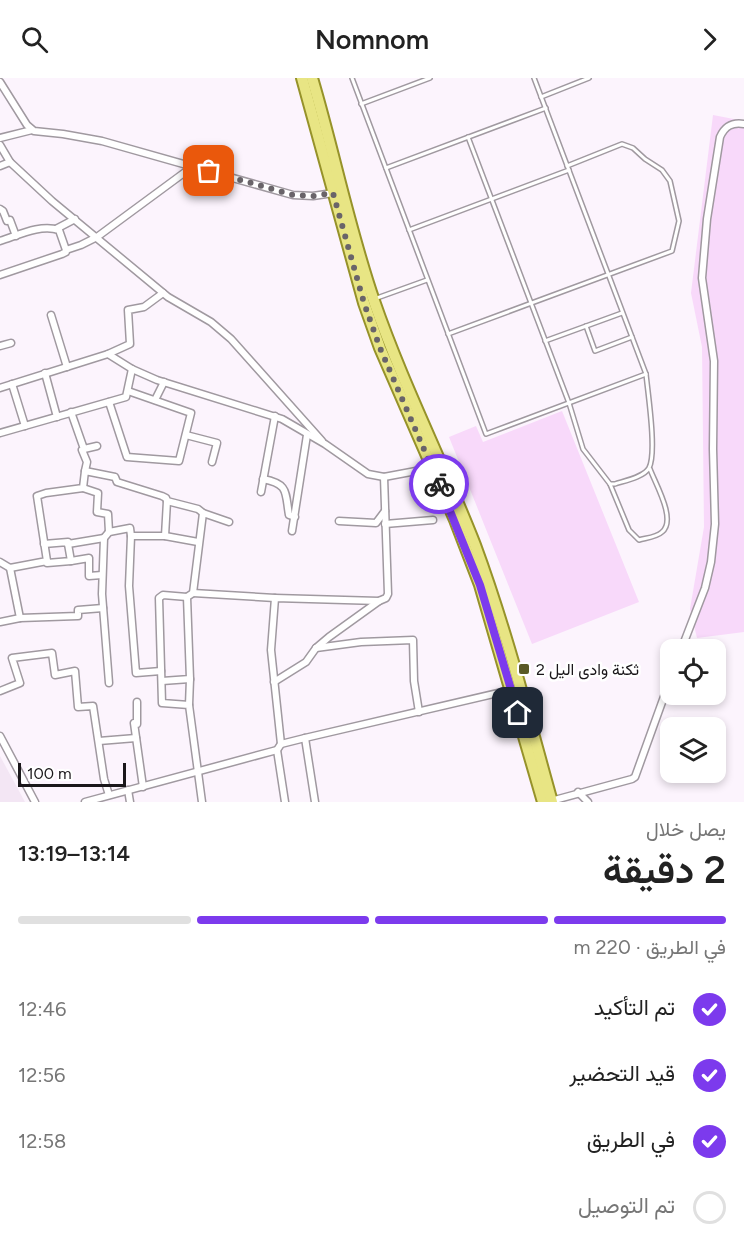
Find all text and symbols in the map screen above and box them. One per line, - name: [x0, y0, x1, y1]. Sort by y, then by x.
- icon: search: [18, 23, 51, 56]
- text: Nomnom: [315, 23, 429, 56]
- icon: forward: [693, 23, 726, 56]
- pin: [183, 145, 234, 196]
- icon: bag: [192, 154, 225, 187]
- courier: [409, 454, 469, 514]
- icon: bike: [423, 468, 456, 501]
- map controls: [660, 639, 726, 783]
- button: locate: [660, 639, 726, 705]
- place label: ثكنة وادى اليل 2: [536, 660, 639, 680]
- marker: ثكنة وادى اليل 2: [517, 662, 531, 676]
- pin: [492, 687, 543, 738]
- icon: home: [501, 696, 534, 729]
- button: layers: [660, 717, 726, 783]
- scale bar: [18, 760, 126, 788]
- text: 100 m: [27, 764, 72, 783]
- text: يصل خلال: [646, 817, 726, 841]
- text: 13:14–13:19: [18, 840, 130, 867]
- text: 2 دقيقة: [603, 846, 726, 893]
- text: في الطريق · 220 m: [574, 935, 726, 959]
- icon: check: [693, 993, 726, 1026]
- text: تم التأكيد: [594, 994, 675, 1021]
- text: 12:46: [18, 997, 66, 1021]
- icon: check: [693, 1059, 726, 1092]
- text: قيد التحضير: [569, 1060, 675, 1087]
- text: 12:56: [18, 1063, 65, 1087]
- icon: check: [693, 1125, 726, 1158]
- text: في الطريق: [587, 1126, 675, 1153]
- text: 12:58: [18, 1129, 66, 1153]
- text: تم التوصيل: [578, 1192, 675, 1219]

